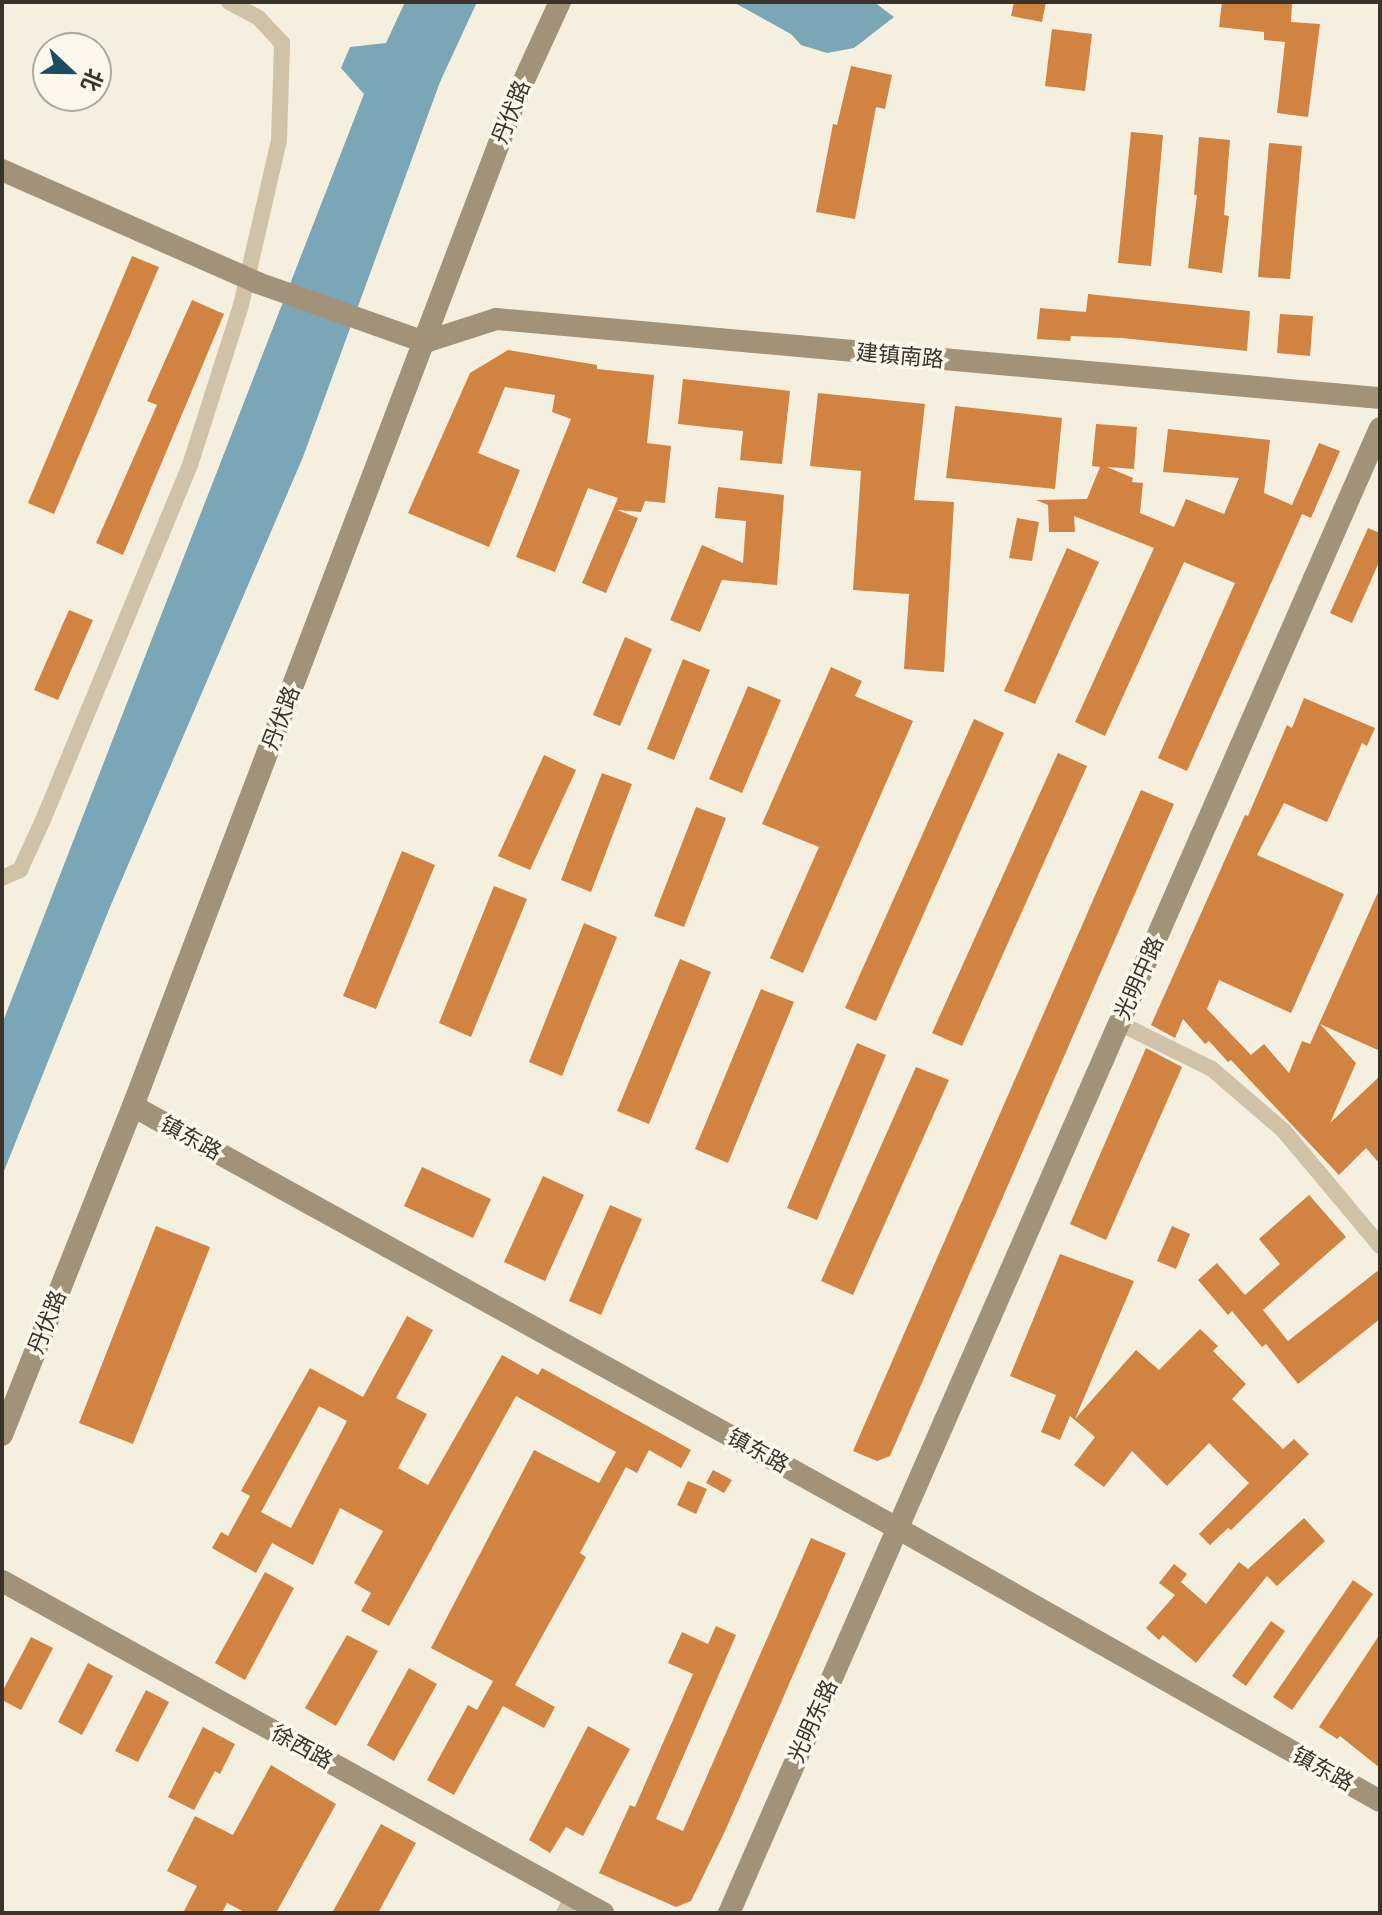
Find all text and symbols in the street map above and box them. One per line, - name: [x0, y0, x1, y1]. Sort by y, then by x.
- north arrow: [32, 32, 112, 112]
- text: 北: [75, 65, 110, 96]
- street label: 丹伏路: [486, 76, 536, 148]
- street label: 建镇南路: [855, 339, 945, 373]
- street label: 丹伏路: [257, 682, 305, 754]
- street label: 光明中路: [1109, 932, 1169, 1024]
- street label: 镇东路: [156, 1110, 226, 1166]
- street label: 丹伏路: [22, 1286, 72, 1358]
- street label: 镇东路: [723, 1423, 793, 1479]
- street label: 光明东路: [783, 1675, 843, 1767]
- street label: 徐西路: [267, 1719, 337, 1775]
- street label: 镇东路: [1288, 1741, 1358, 1797]

